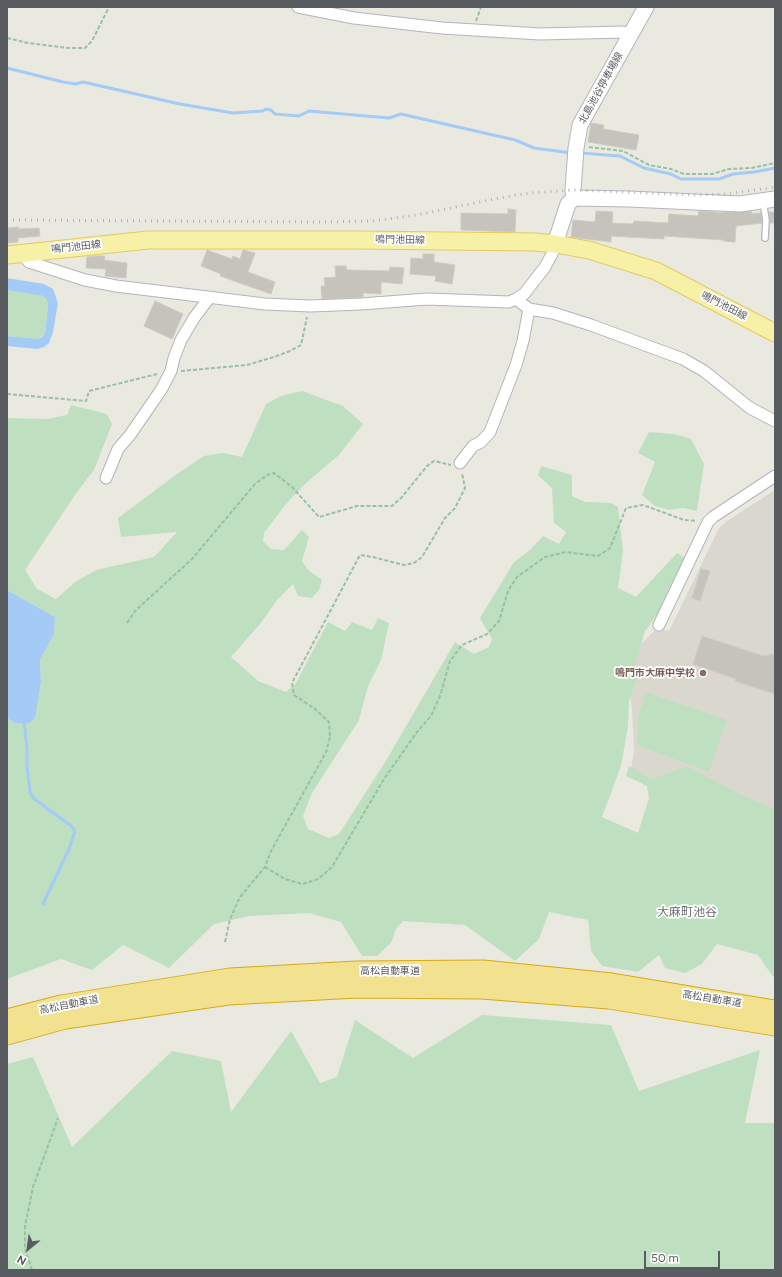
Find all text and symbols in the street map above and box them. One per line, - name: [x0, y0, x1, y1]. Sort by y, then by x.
- street label: 北島池谷停車場線: [576, 50, 626, 126]
- street label: 鳴門池田線: [375, 234, 425, 246]
- street label: 鳴門池田線: [51, 238, 101, 256]
- street label: 鳴門池田線: [699, 289, 749, 323]
- place label: 鳴門市大麻中学校: [615, 667, 695, 679]
- marker: 鳴門市大麻中学校: [698, 668, 708, 678]
- district label: 大麻町池谷: [657, 905, 717, 919]
- street label: 高松自動車道: [360, 965, 420, 977]
- street label: 高松自動車道: [681, 988, 743, 1010]
- street label: 高松自動車道: [38, 993, 100, 1017]
- north arrow: [8, 1229, 48, 1269]
- scale bar: [646, 1243, 722, 1269]
- text: 50 m: [651, 1251, 679, 1265]
- text: N: [15, 1252, 29, 1268]

